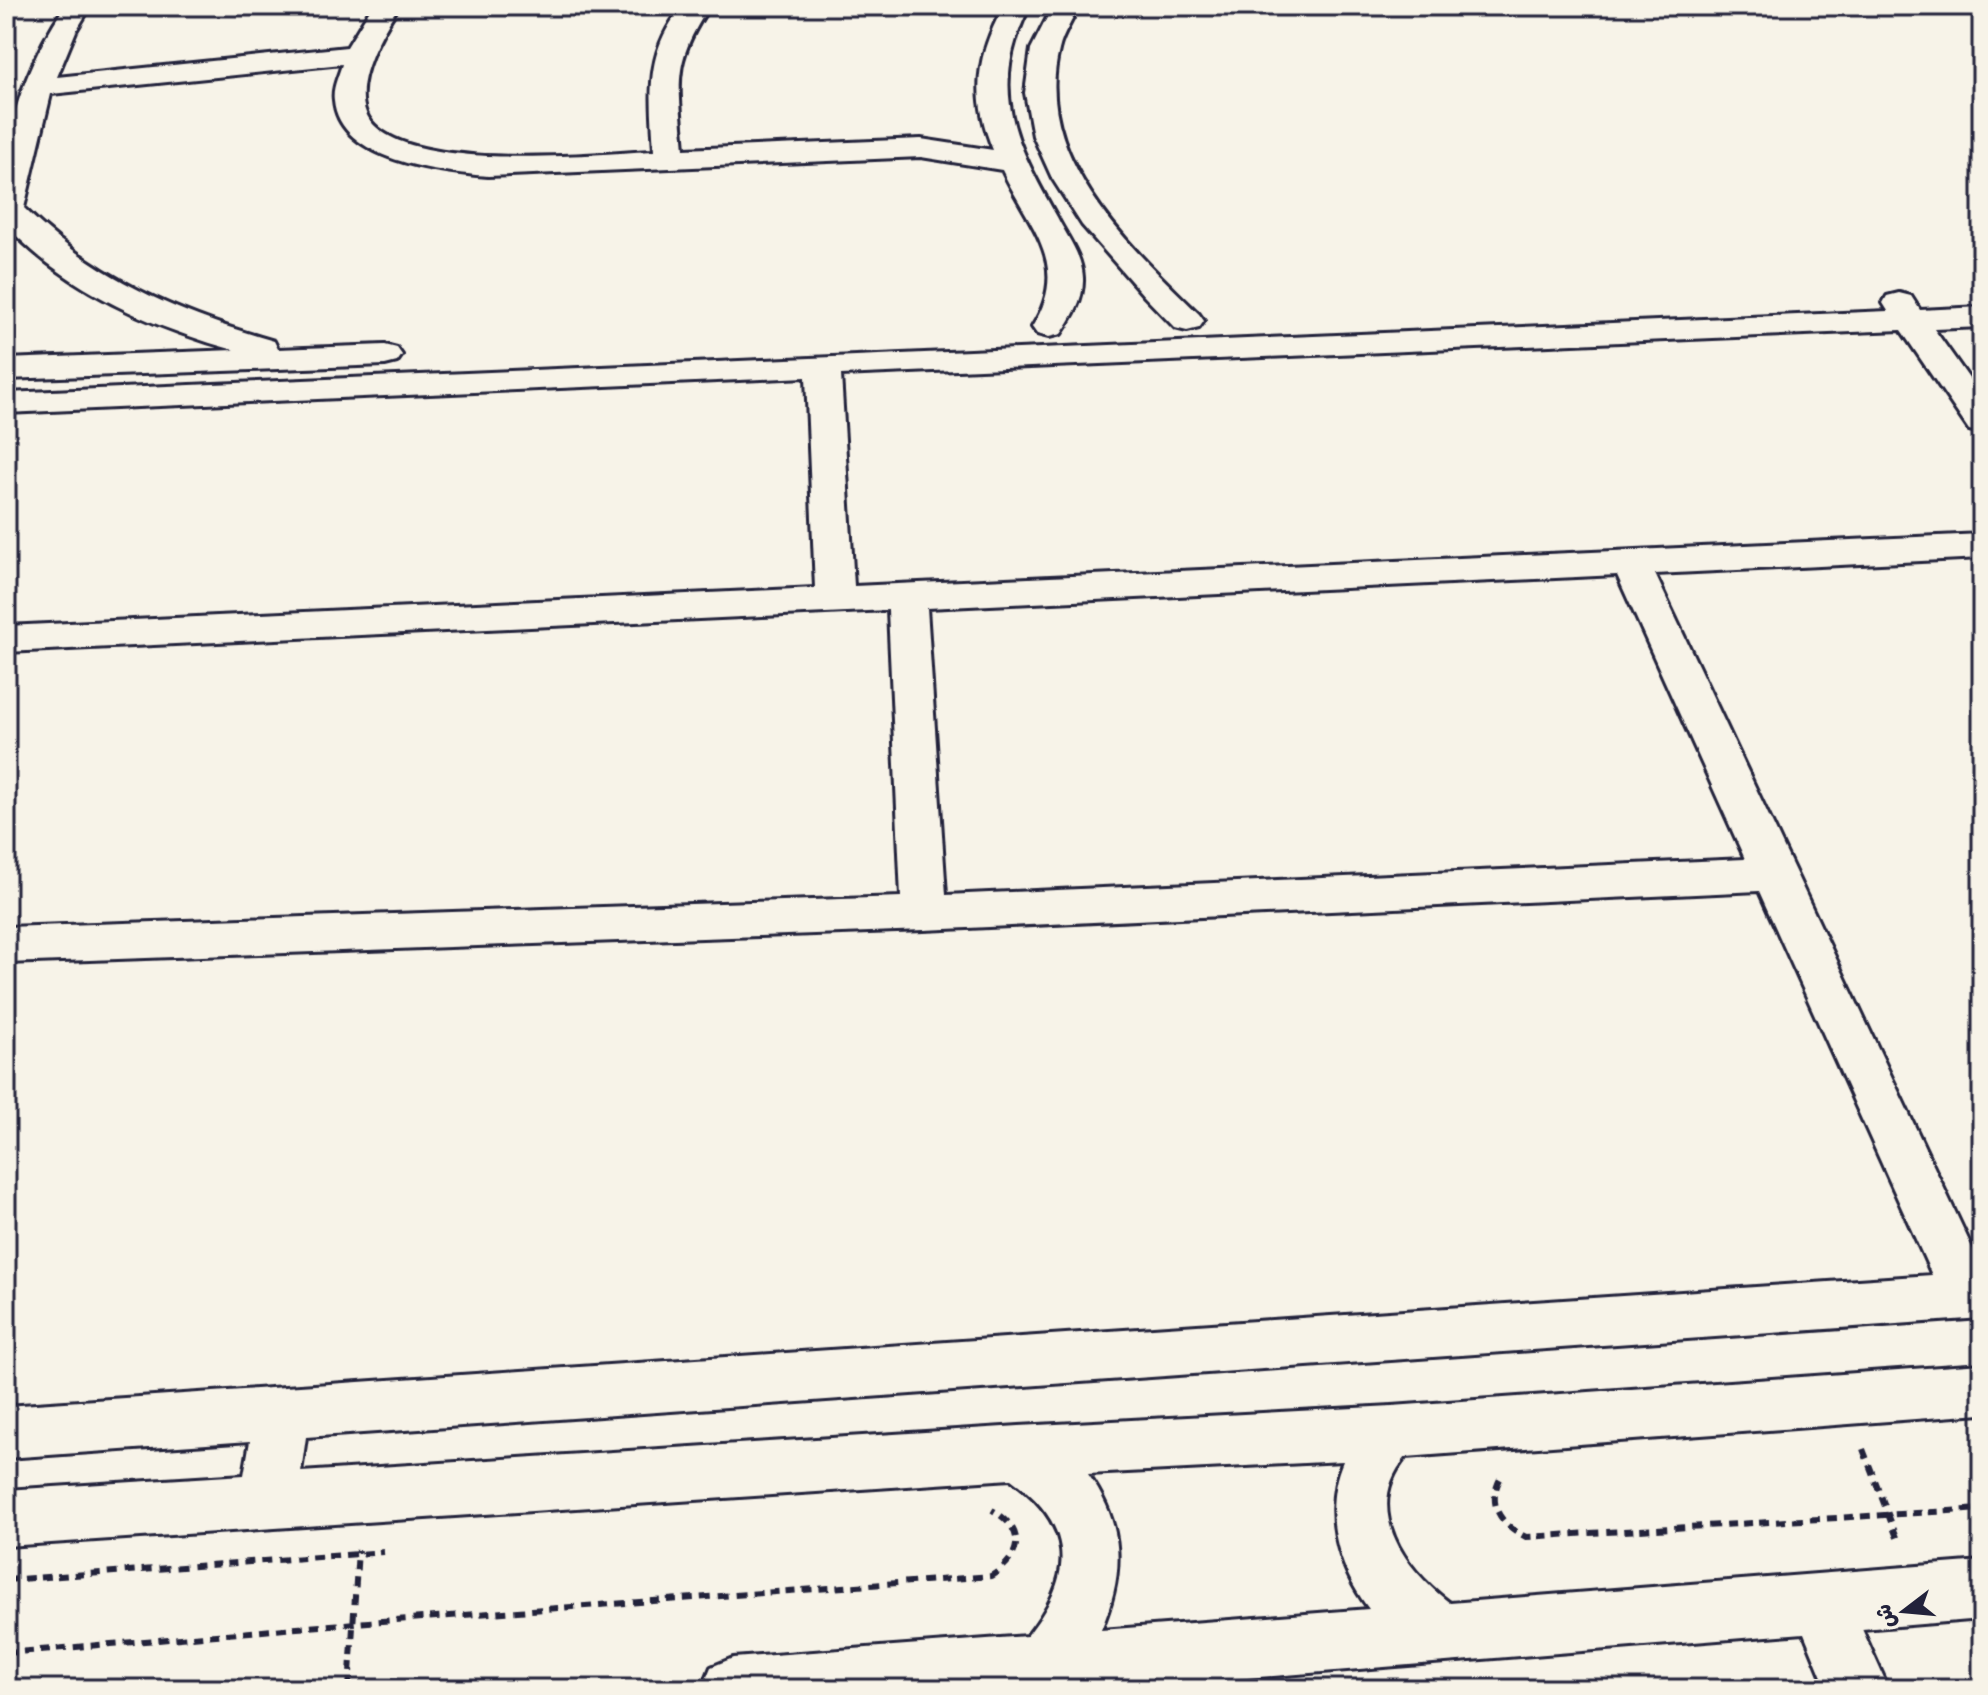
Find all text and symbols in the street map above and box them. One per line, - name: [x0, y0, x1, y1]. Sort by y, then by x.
- north arrow: [1864, 1571, 1944, 1651]
- text: ش: [1867, 1601, 1902, 1632]

